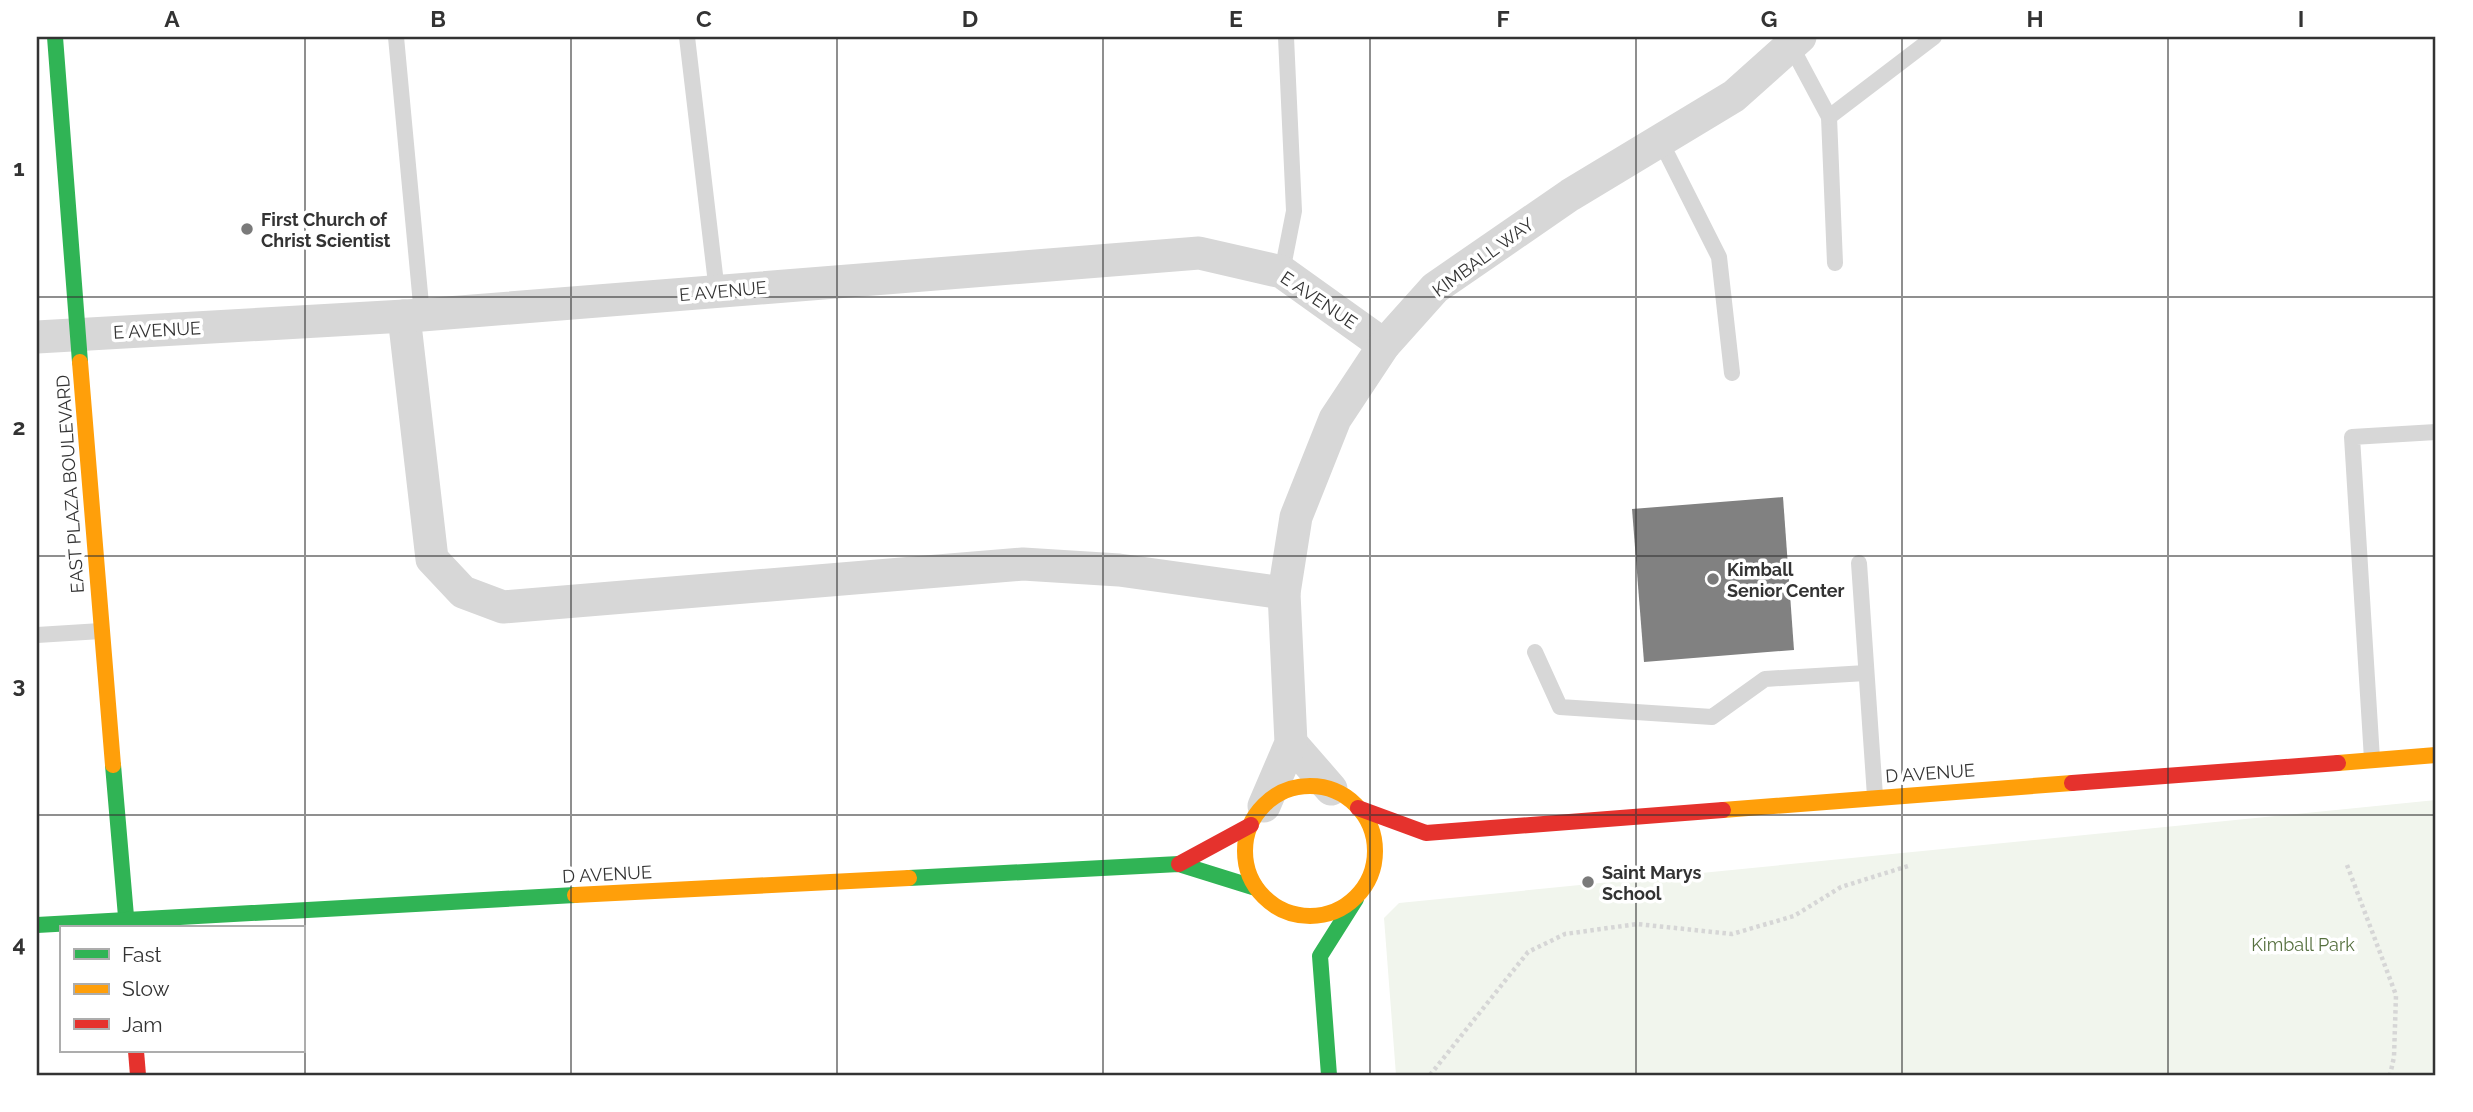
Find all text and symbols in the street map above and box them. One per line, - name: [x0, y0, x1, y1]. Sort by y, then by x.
- text: A: [164, 5, 180, 32]
- text: B: [430, 5, 446, 32]
- text: C: [696, 5, 712, 32]
- text: D: [962, 5, 978, 32]
- text: E: [1229, 5, 1243, 32]
- text: F: [1496, 5, 1510, 32]
- text: G: [1761, 5, 1777, 32]
- text: H: [2026, 5, 2044, 32]
- text: I: [2298, 5, 2304, 32]
- text: 1: [13, 154, 25, 181]
- place label: First Church of Christ Scientist: [261, 209, 391, 251]
- street label: KIMBALL WAY: [1428, 213, 1538, 301]
- marker: First Church of Christ Scientist: [239, 221, 255, 237]
- street label: E AVENUE: [1277, 267, 1361, 333]
- street label: E AVENUE: [678, 277, 768, 305]
- street label: E AVENUE: [113, 317, 201, 343]
- street label: EAST PLAZA BOULEVARD: [52, 374, 88, 594]
- text: 2: [13, 413, 25, 440]
- place label: Kimball Senior Center: [1727, 559, 1845, 601]
- marker: Kimball Senior Center: [1705, 571, 1721, 587]
- text: 3: [13, 671, 25, 698]
- street label: D AVENUE: [1885, 759, 1975, 787]
- street label: D AVENUE: [562, 861, 652, 887]
- place label: Saint Marys School: [1602, 862, 1701, 904]
- marker: Saint Marys School: [1580, 874, 1596, 890]
- legend: [60, 926, 304, 1052]
- text: 4: [12, 930, 26, 957]
- park label: Kimball Park: [2251, 934, 2355, 955]
- text: Fast: [122, 942, 162, 967]
- text: Slow: [122, 976, 170, 1001]
- text: Jam: [122, 1012, 163, 1037]

